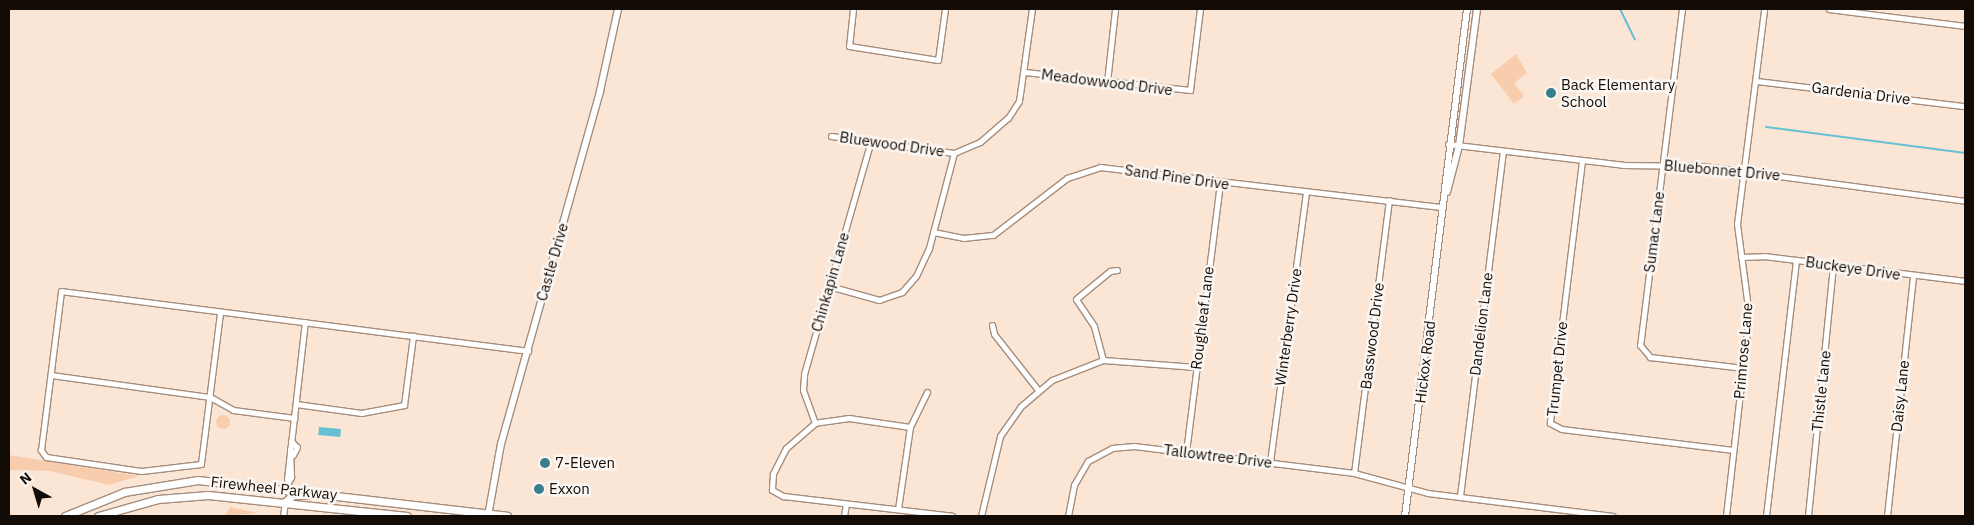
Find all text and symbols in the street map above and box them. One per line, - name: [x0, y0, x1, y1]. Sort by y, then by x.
- street label: Meadowwood Drive: [1040, 65, 1174, 99]
- place label: Back Elementary School: [1561, 75, 1675, 110]
- street label: Gardenia Drive: [1811, 78, 1911, 108]
- marker: Back Elementary School: [1545, 87, 1557, 99]
- street label: Bluewood Drive: [838, 128, 946, 160]
- street label: Bluebonnet Drive: [1663, 156, 1781, 184]
- street label: Sand Pine Drive: [1124, 161, 1230, 193]
- street label: Sumac Lane: [1640, 190, 1668, 274]
- street label: Castle Drive: [532, 221, 572, 303]
- street label: Chinkapin Lane: [807, 230, 853, 334]
- street label: Buckeye Drive: [1804, 252, 1902, 284]
- street label: Roughleaf Lane: [1187, 265, 1217, 371]
- street label: Winterberry Drive: [1271, 267, 1305, 387]
- street label: Dandelion Lane: [1466, 271, 1496, 377]
- street label: Basswood Drive: [1357, 282, 1387, 390]
- street label: Primrose Lane: [1730, 302, 1756, 400]
- street label: Hickox Road: [1411, 320, 1439, 404]
- street label: Trumpet Drive: [1543, 321, 1571, 417]
- street label: Thistle Lane: [1808, 350, 1834, 432]
- street label: Daisy Lane: [1887, 359, 1913, 433]
- street label: Tallowtree Drive: [1163, 440, 1273, 472]
- place label: 7-Eleven: [555, 454, 615, 472]
- marker: 7-Eleven: [539, 457, 551, 469]
- north arrow: [10, 465, 60, 515]
- text: N: [16, 468, 35, 489]
- street label: Firewheel Parkway: [210, 472, 338, 504]
- place label: Exxon: [549, 480, 590, 498]
- marker: Exxon: [533, 483, 545, 495]

